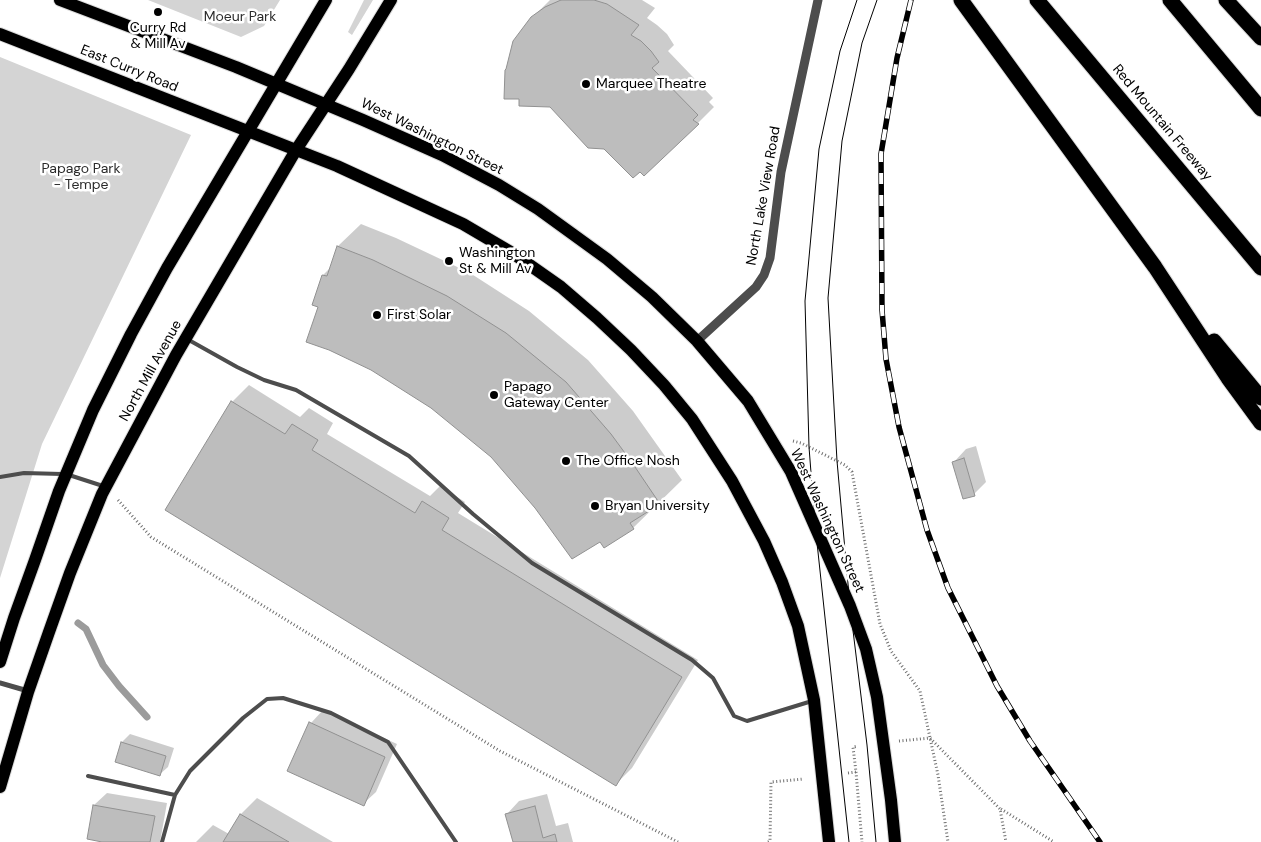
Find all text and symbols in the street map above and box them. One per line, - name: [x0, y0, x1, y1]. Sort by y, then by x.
- marker: Curry Rd & Mill Av: [152, 6, 164, 18]
- park label: Moeur Park: [204, 9, 276, 25]
- place label: Curry Rd & Mill Av: [130, 20, 186, 52]
- street label: East Curry Road: [78, 42, 180, 96]
- street label: Red Mountain Freeway: [1109, 62, 1215, 184]
- place label: Marquee Theatre: [596, 76, 706, 92]
- marker: Marquee Theatre: [580, 78, 592, 90]
- street label: West Washington Street: [358, 95, 506, 179]
- street label: North Lake View Road: [743, 125, 785, 267]
- park label: Papago Park - Tempe: [41, 161, 121, 193]
- place label: Washington St & Mill Av: [459, 245, 535, 278]
- marker: Washington St & Mill Av: [443, 255, 455, 267]
- place label: First Solar: [387, 307, 451, 323]
- marker: First Solar: [371, 309, 383, 321]
- street label: North Mill Avenue: [116, 317, 186, 425]
- place label: Papago Gateway Center: [504, 379, 609, 412]
- marker: Papago Gateway Center: [488, 389, 500, 401]
- street label: West Washington Street: [786, 447, 868, 595]
- place label: The Office Nosh: [576, 453, 680, 469]
- marker: The Office Nosh: [560, 455, 572, 467]
- place label: Bryan University: [605, 498, 710, 514]
- marker: Bryan University: [589, 500, 601, 512]

